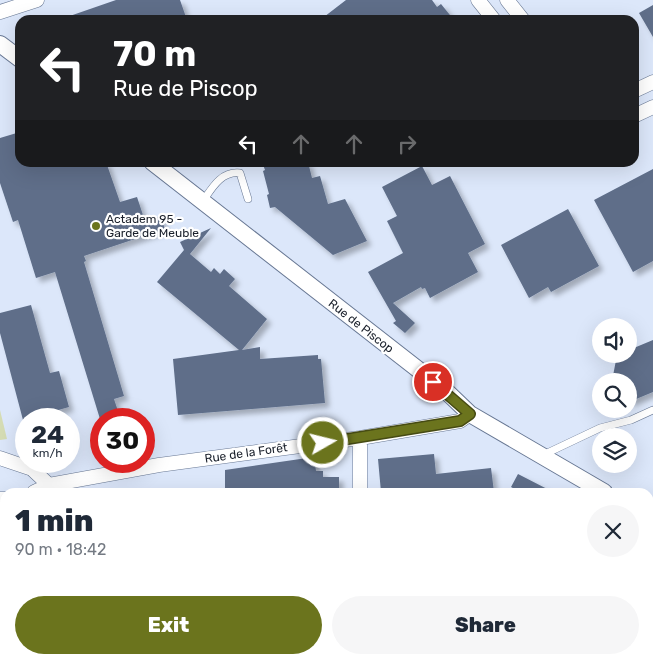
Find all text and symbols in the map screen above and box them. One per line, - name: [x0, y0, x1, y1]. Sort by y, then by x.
- text: 70 m: [113, 33, 196, 75]
- icon: left: [30, 35, 95, 100]
- text: Rue de Piscop: [113, 75, 258, 102]
- icon: left: [234, 130, 262, 158]
- icon: ahead: [287, 130, 315, 158]
- icon: ahead: [340, 130, 368, 158]
- icon: right: [393, 130, 421, 158]
- place label: Actadem 95 - Garde de Meuble: [106, 212, 199, 240]
- marker: Actadem 95 - Garde de Meuble: [90, 220, 102, 232]
- street label: Rue de Piscop: [326, 296, 396, 356]
- map controls: [592, 318, 637, 473]
- button: sound: [592, 318, 637, 363]
- pin: [412, 361, 454, 403]
- icon: arrive: [419, 368, 447, 396]
- button: search: [592, 373, 637, 418]
- speed limit sign: 30: [90, 408, 155, 473]
- position arrow: [296, 416, 348, 468]
- text: 24: [31, 420, 64, 449]
- button: layers: [592, 428, 637, 473]
- street label: Rue de la Forêt: [204, 440, 289, 466]
- text: km/h: [33, 446, 62, 460]
- text: 1 min: [15, 503, 93, 539]
- button: close: [587, 505, 639, 557]
- text: 90 m · 18:42: [15, 540, 106, 559]
- button: Exit: [15, 596, 322, 654]
- button: Share: [332, 596, 639, 654]

